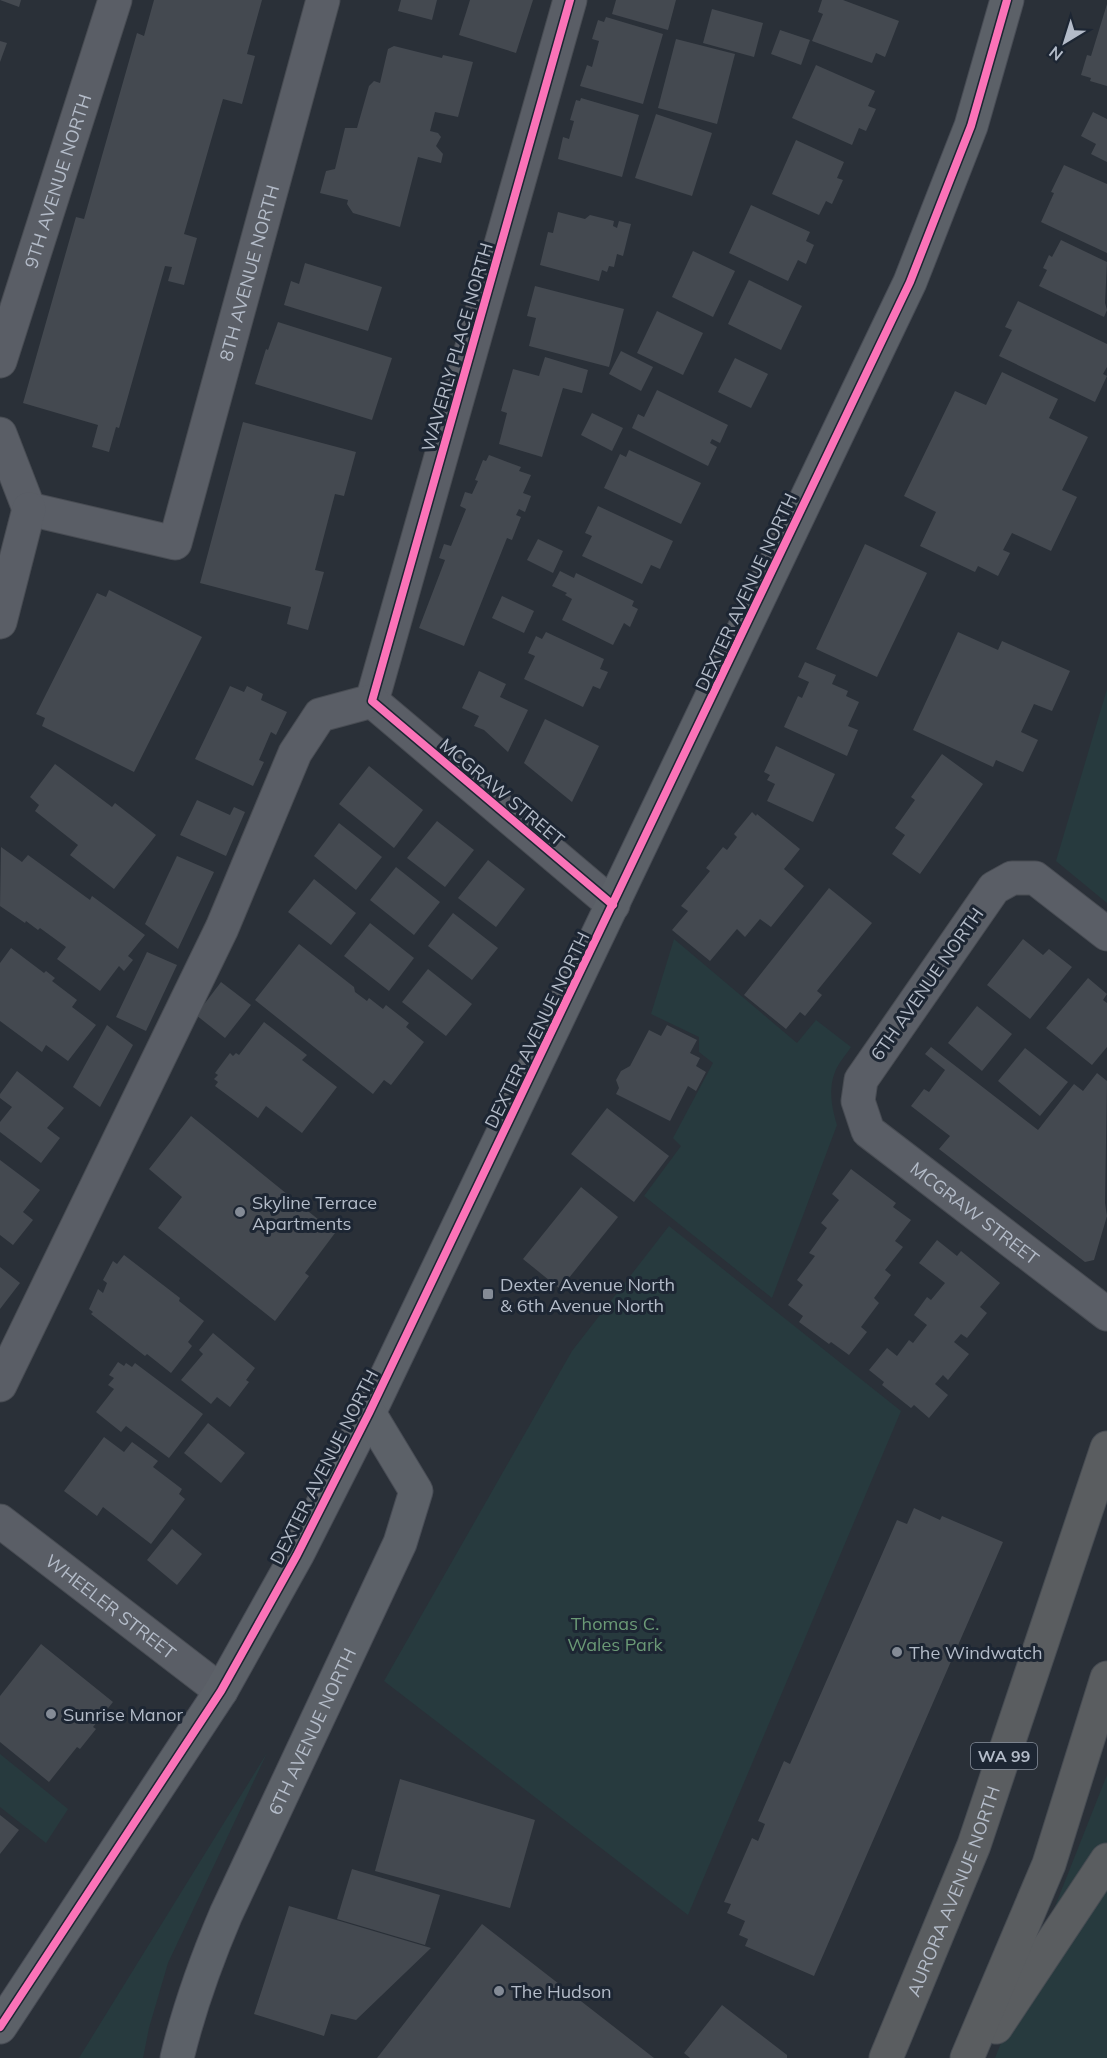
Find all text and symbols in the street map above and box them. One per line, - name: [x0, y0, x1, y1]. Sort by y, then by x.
- north arrow: [1035, 12, 1095, 72]
- text: N: [1045, 42, 1067, 65]
- street label: 9TH AVENUE NORTH: [19, 91, 96, 271]
- street label: 8TH AVENUE NORTH: [214, 182, 284, 363]
- street label: WAVERLY PLACE NORTH: [416, 240, 498, 454]
- street label: DEXTER AVENUE NORTH: [690, 489, 802, 695]
- street label: MCGRAW STREET: [435, 733, 569, 851]
- street label: 6TH AVENUE NORTH: [866, 903, 988, 1065]
- street label: DEXTER AVENUE NORTH: [479, 928, 595, 1132]
- street label: MCGRAW STREET: [906, 1156, 1044, 1270]
- place label: Skyline Terrace Apartments: [252, 1191, 377, 1235]
- marker: Skyline Terrace Apartments: [233, 1205, 247, 1219]
- place label: Dexter Avenue North & 6th Avenue North: [500, 1273, 675, 1317]
- marker: Dexter Avenue North & 6th Avenue North: [481, 1287, 495, 1301]
- street label: DEXTER AVENUE NORTH: [265, 1366, 383, 1568]
- street label: WHEELER STREET: [41, 1549, 181, 1664]
- park label: Thomas C. Wales Park: [567, 1612, 663, 1656]
- place label: The Windwatch: [909, 1641, 1043, 1664]
- street label: 6TH AVENUE NORTH: [263, 1644, 361, 1818]
- marker: The Windwatch: [890, 1645, 904, 1659]
- place label: Sunrise Manor: [63, 1703, 183, 1726]
- marker: Sunrise Manor: [44, 1707, 58, 1721]
- road number: WA 99: [971, 1743, 1037, 1769]
- street label: AURORA AVENUE NORTH: [901, 1783, 1004, 2000]
- place label: The Hudson: [511, 1980, 612, 2003]
- marker: The Hudson: [492, 1984, 506, 1998]

